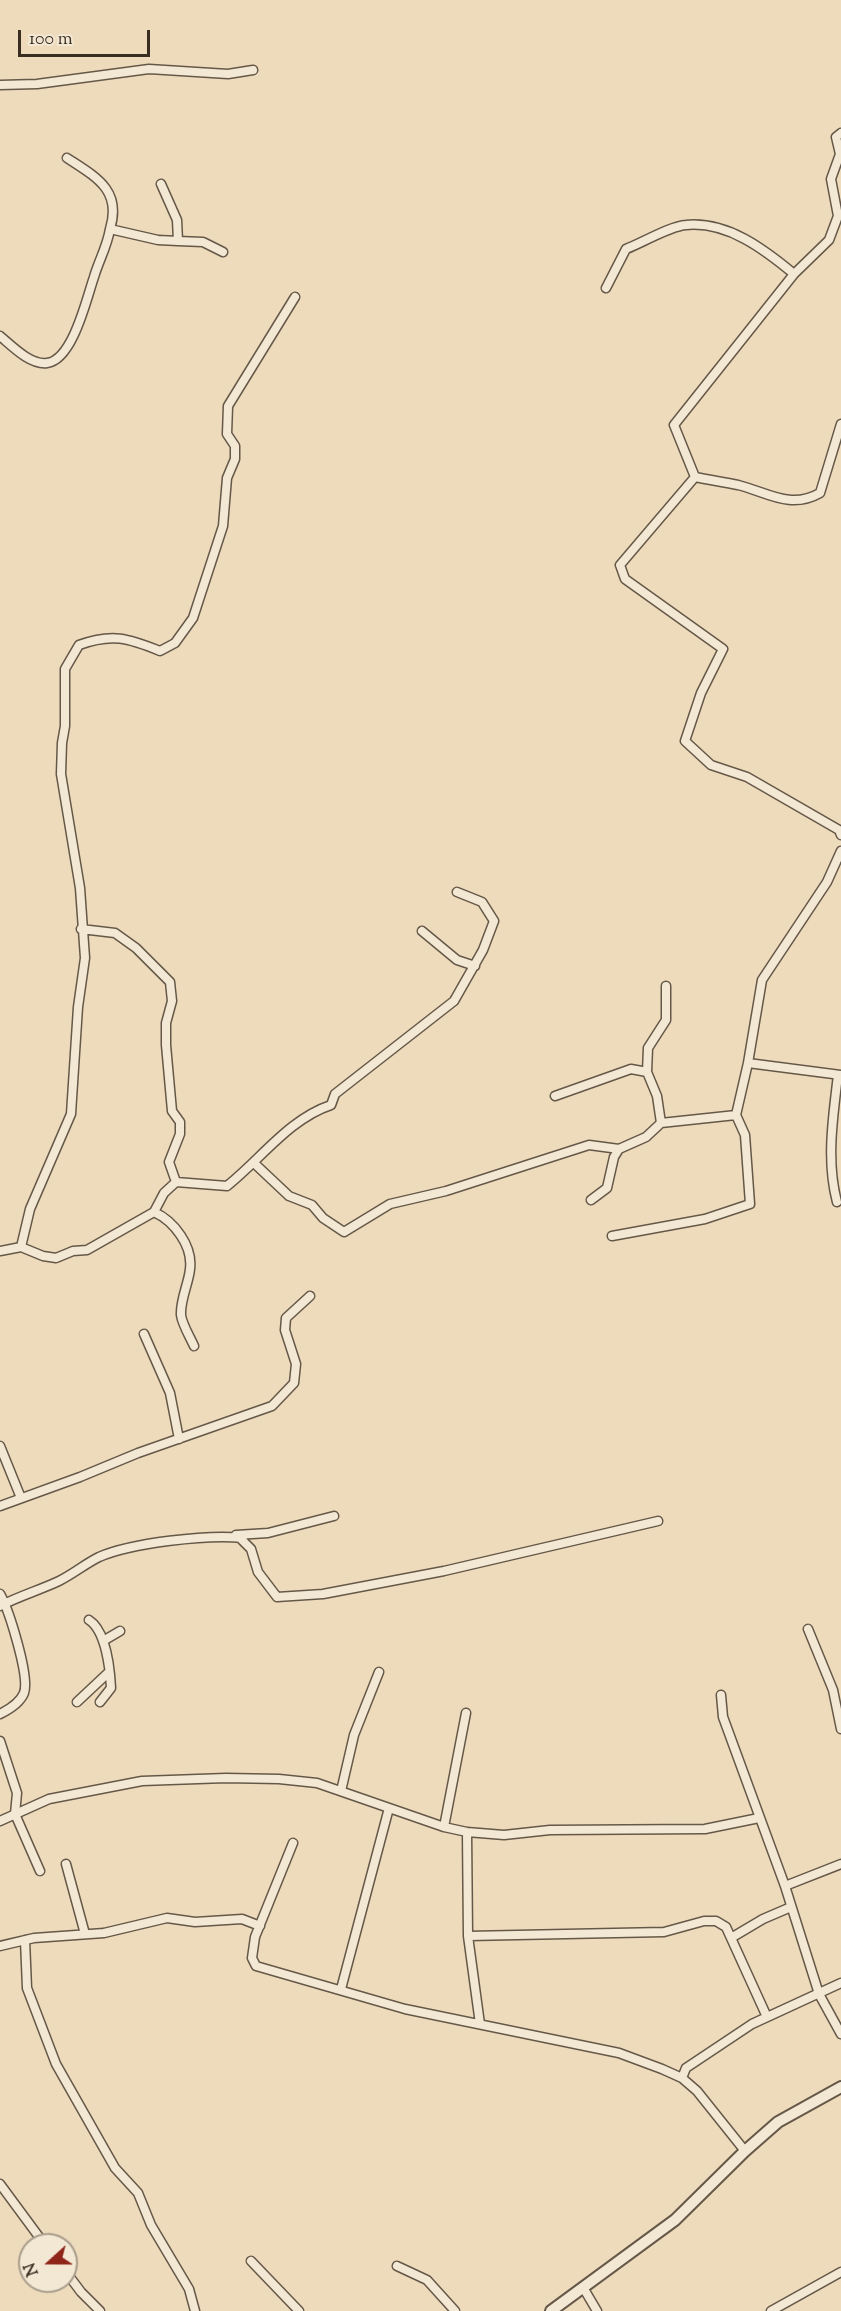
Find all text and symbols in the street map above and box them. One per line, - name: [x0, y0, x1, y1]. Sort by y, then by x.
- scale bar: [21, 18, 153, 56]
- text: 100 m: [29, 27, 73, 53]
- north arrow: [18, 2233, 78, 2293]
- text: N: [20, 2259, 46, 2279]

